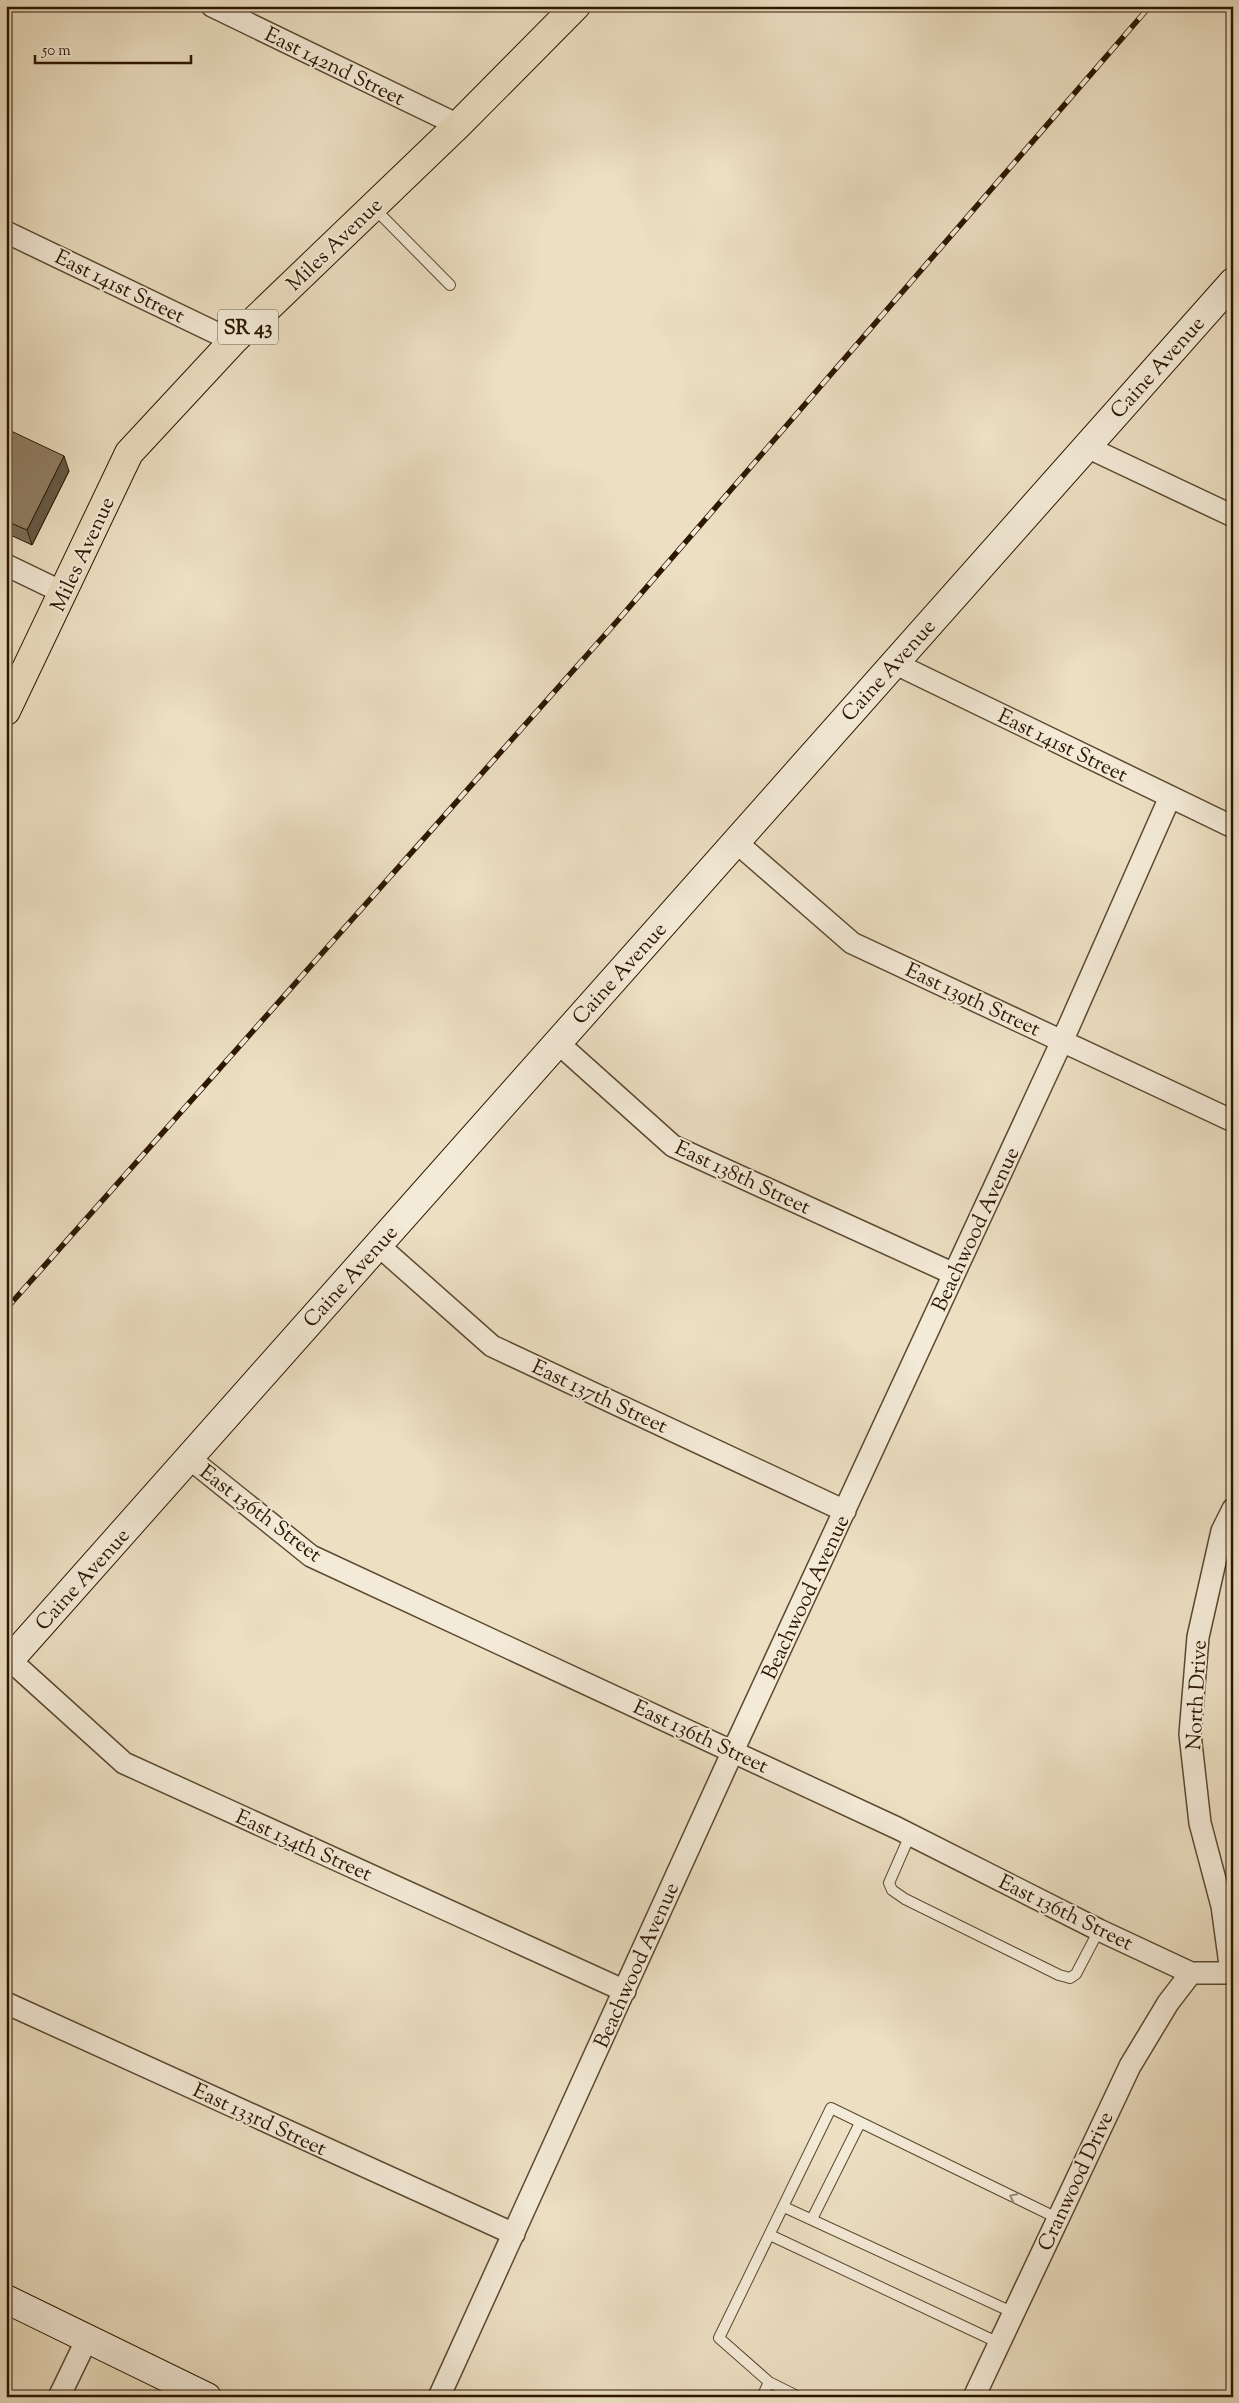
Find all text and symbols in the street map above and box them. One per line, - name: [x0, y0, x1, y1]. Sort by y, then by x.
- street label: East 142nd Street: [259, 21, 409, 115]
- scale bar: [35, 32, 191, 64]
- text: 50 m: [41, 41, 71, 62]
- street label: Miles Avenue: [281, 192, 390, 299]
- street label: East 141st Street: [49, 243, 189, 332]
- road number: SR 43: [218, 310, 278, 344]
- street label: Caine Avenue: [1104, 310, 1213, 426]
- street label: Miles Avenue: [44, 492, 124, 617]
- street label: Caine Avenue: [835, 613, 944, 729]
- street label: East 141st Street: [992, 702, 1132, 791]
- street label: Caine Avenue: [566, 916, 675, 1032]
- street label: East 139th Street: [900, 956, 1045, 1045]
- street label: East 138th Street: [669, 1134, 815, 1223]
- street label: Beachwood Avenue: [926, 1143, 1028, 1317]
- street label: Caine Avenue: [297, 1219, 406, 1335]
- street label: East 137th Street: [526, 1353, 672, 1442]
- street label: East 136th Street: [192, 1459, 327, 1571]
- street label: Beachwood Avenue: [756, 1511, 858, 1685]
- street label: Caine Avenue: [29, 1522, 138, 1638]
- street label: North Drive: [1180, 1639, 1216, 1751]
- street label: East 136th Street: [628, 1693, 773, 1782]
- street label: East 134th Street: [230, 1803, 376, 1890]
- street label: East 136th Street: [993, 1868, 1137, 1959]
- street label: Beachwood Avenue: [588, 1878, 688, 2053]
- street label: East 133rd Street: [187, 2077, 331, 2165]
- street label: Cranwood Drive: [1031, 2107, 1122, 2257]
- one-way arrow: [1009, 2193, 1018, 2203]

